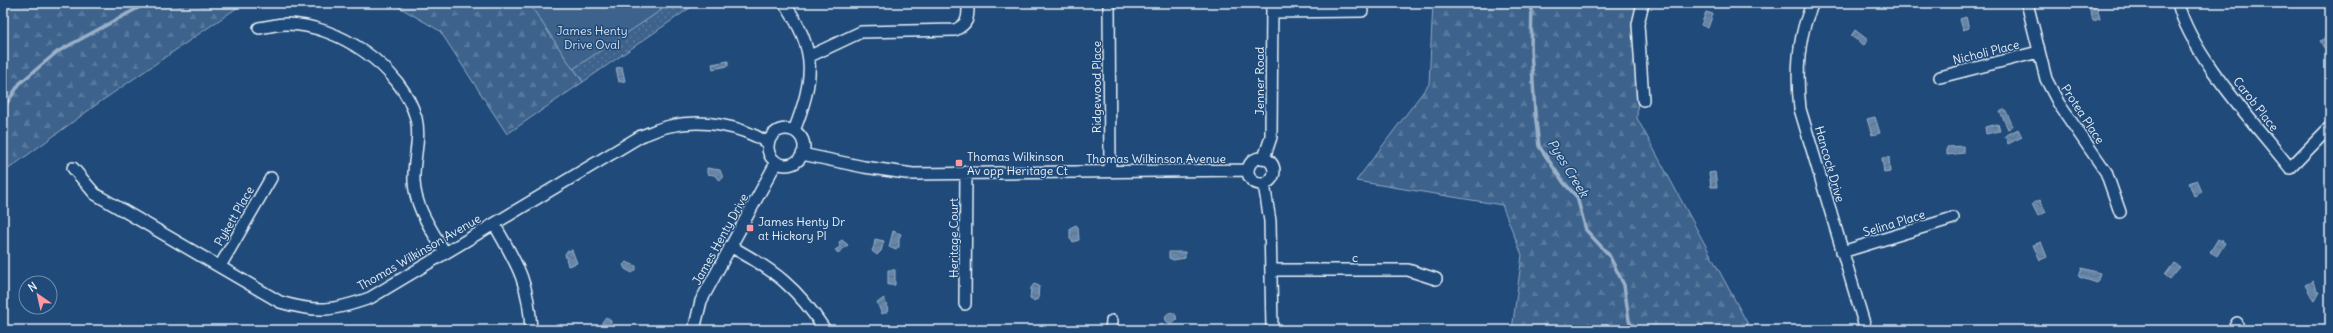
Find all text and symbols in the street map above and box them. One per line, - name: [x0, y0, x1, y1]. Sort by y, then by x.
- park label: James Henty Drive Oval: [557, 23, 627, 52]
- street label: Nicholi Place: [1951, 36, 2021, 68]
- street label: Ridgewood Place: [1089, 41, 1104, 133]
- street label: Jenner Road: [1252, 47, 1267, 115]
- street label: Carob Place: [2230, 74, 2282, 134]
- street label: Protea Place: [2058, 81, 2108, 147]
- street label: Hancock Drive: [1812, 124, 1848, 204]
- water label: Pyes Creek: [1544, 136, 1593, 201]
- place label: Thomas Wilkinson Av opp Heritage Ct: [967, 149, 1068, 178]
- street label: Thomas Wilkinson Avenue: [1086, 151, 1226, 166]
- marker: Thomas Wilkinson Av opp Heritage Ct: [954, 158, 964, 168]
- street label: Pykett Place: [211, 183, 257, 249]
- street label: James Henty Drive: [689, 191, 751, 287]
- street label: Heritage Court: [946, 198, 961, 278]
- street label: Selina Place: [1861, 206, 1927, 240]
- street label: Thomas Wilkinson Avenue: [355, 211, 483, 293]
- place label: James Henty Dr at Hickory Pl: [758, 214, 845, 243]
- marker: James Henty Dr at Hickory Pl: [745, 223, 755, 233]
- street label: c: [1352, 250, 1358, 265]
- north arrow: [18, 275, 58, 315]
- text: N: [25, 279, 39, 295]

